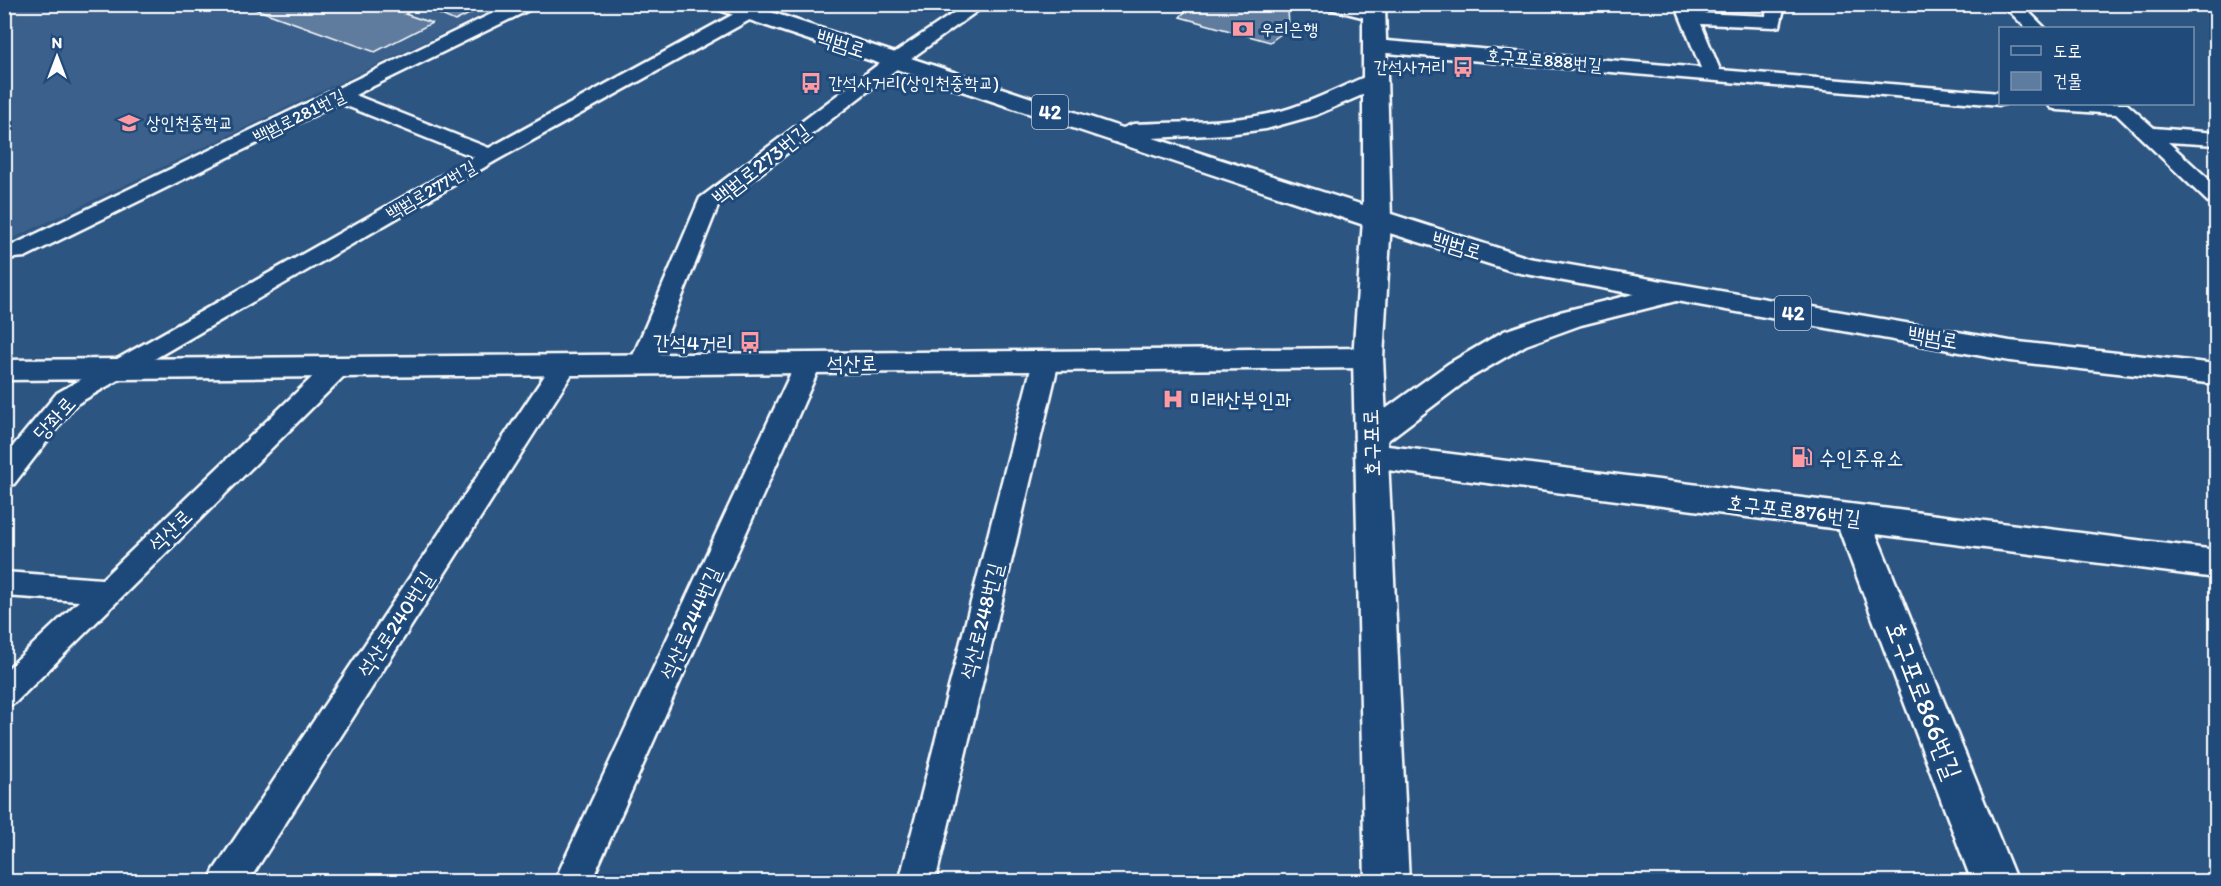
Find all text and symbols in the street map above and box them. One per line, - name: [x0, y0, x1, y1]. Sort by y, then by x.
- bank icon: 우리은행: [1231, 17, 1255, 41]
- place label: 우리은행: [1260, 18, 1318, 40]
- street label: 백범로: [813, 23, 869, 63]
- north arrow: [27, 27, 87, 87]
- legend: [1999, 27, 2194, 105]
- text: N: [52, 33, 62, 52]
- text: 도로: [2053, 40, 2082, 62]
- street label: 호구포로888번길: [1485, 44, 1603, 76]
- bus stop icon: 간석사거리: [1451, 55, 1475, 79]
- place label: 간석사거리: [1374, 56, 1446, 78]
- text: 건물: [2053, 70, 2082, 92]
- bus stop icon: 간석사거리(상인천중학교): [799, 71, 823, 95]
- place label: 간석사거리(상인천중학교): [828, 72, 999, 94]
- street label: 백범로281번길: [249, 84, 349, 148]
- road number: 42: [1032, 95, 1068, 129]
- school or university icon: 상인천중학교: [117, 111, 141, 135]
- place label: 상인천중학교: [146, 112, 233, 134]
- street label: 백범로273번길: [707, 118, 815, 210]
- street label: 백범로277번길: [382, 155, 480, 224]
- street label: 백범로: [1429, 226, 1485, 264]
- road number: 42: [1775, 296, 1811, 330]
- street label: 백범로: [1906, 320, 1960, 354]
- place label: 간석4거리: [653, 330, 733, 355]
- bus stop icon: 간석4거리: [738, 330, 762, 354]
- street label: 석산로: [826, 350, 878, 376]
- hospital icon: 미래산부인과: [1161, 387, 1185, 411]
- place label: 미래산부인과: [1190, 387, 1291, 412]
- street label: 당좌로: [28, 391, 80, 445]
- street label: 호구포로: [1357, 409, 1385, 477]
- fuel station icon: 수인주유소: [1790, 445, 1814, 469]
- place label: 수인주유소: [1819, 445, 1904, 470]
- street label: 호구포로876번길: [1726, 489, 1862, 531]
- street label: 석산로: [143, 503, 197, 557]
- street label: 석산로248번길: [954, 560, 1008, 682]
- street label: 석산로244번길: [654, 563, 726, 683]
- street label: 석산로240번길: [352, 566, 439, 682]
- street label: 호구포로866번길: [1879, 616, 1969, 784]

